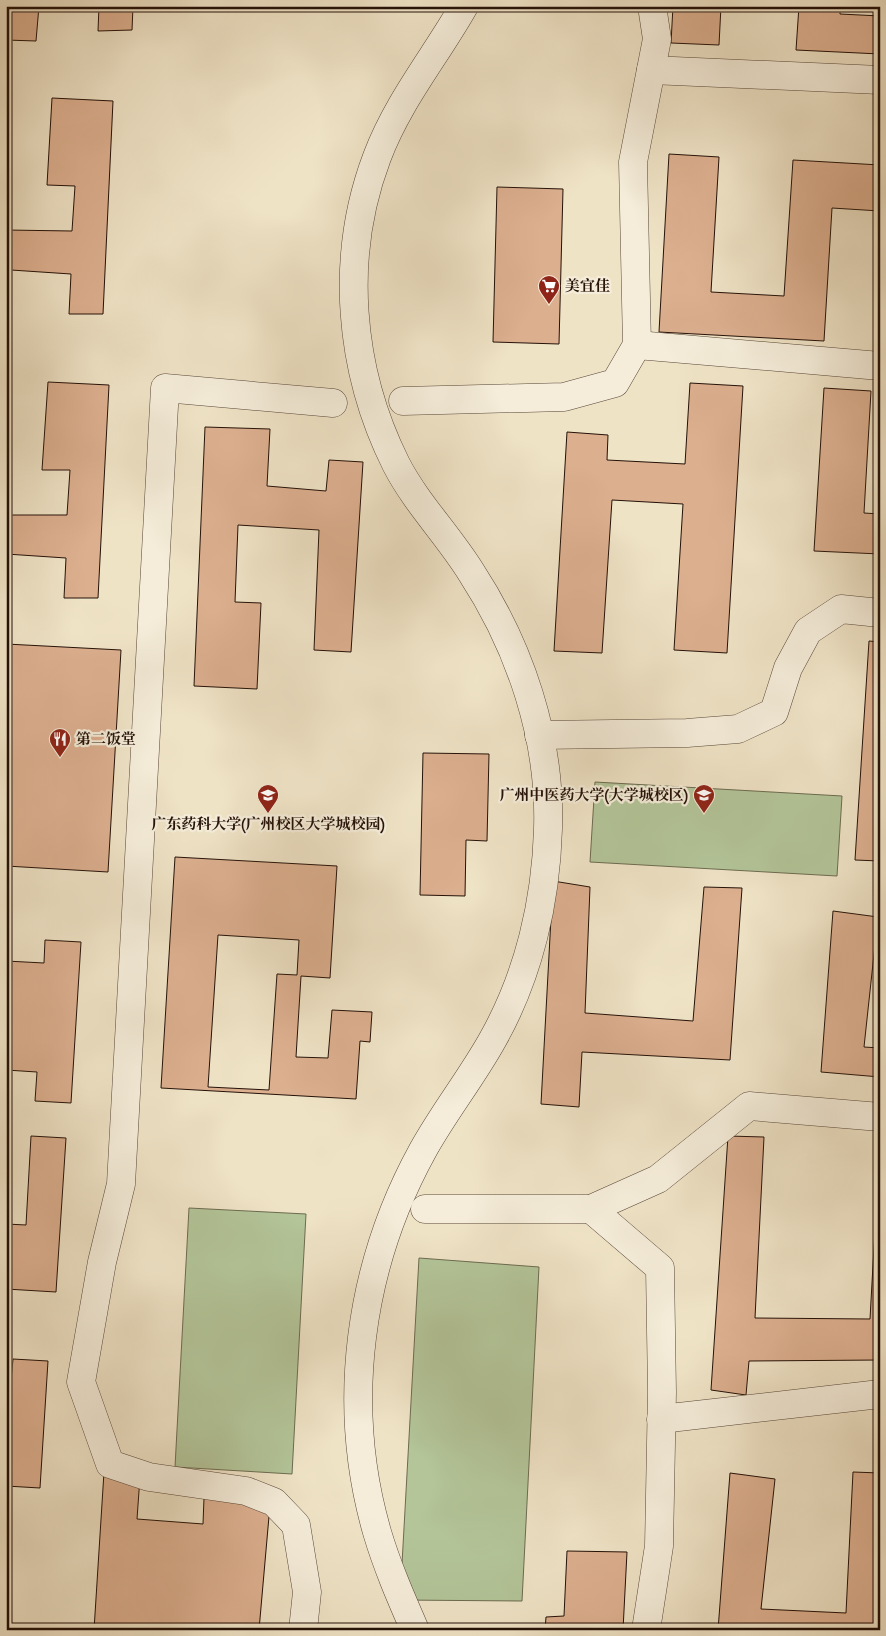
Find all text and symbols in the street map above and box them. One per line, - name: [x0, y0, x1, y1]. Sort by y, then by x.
- supermarket icon: 美宜佳: [537, 274, 561, 305]
- place label: 美宜佳: [565, 277, 610, 295]
- restaurant icon: 第二饭堂: [48, 727, 72, 758]
- place label: 第二饭堂: [76, 730, 136, 748]
- school or university icon: 广东药科大学(广州校区大学城校园): [256, 783, 280, 814]
- school or university icon: 广州中医药大学(大学城校区): [692, 783, 716, 814]
- place label: 广州中医药大学(大学城校区): [500, 786, 688, 805]
- place label: 广东药科大学(广州校区大学城校园): [151, 815, 385, 834]

